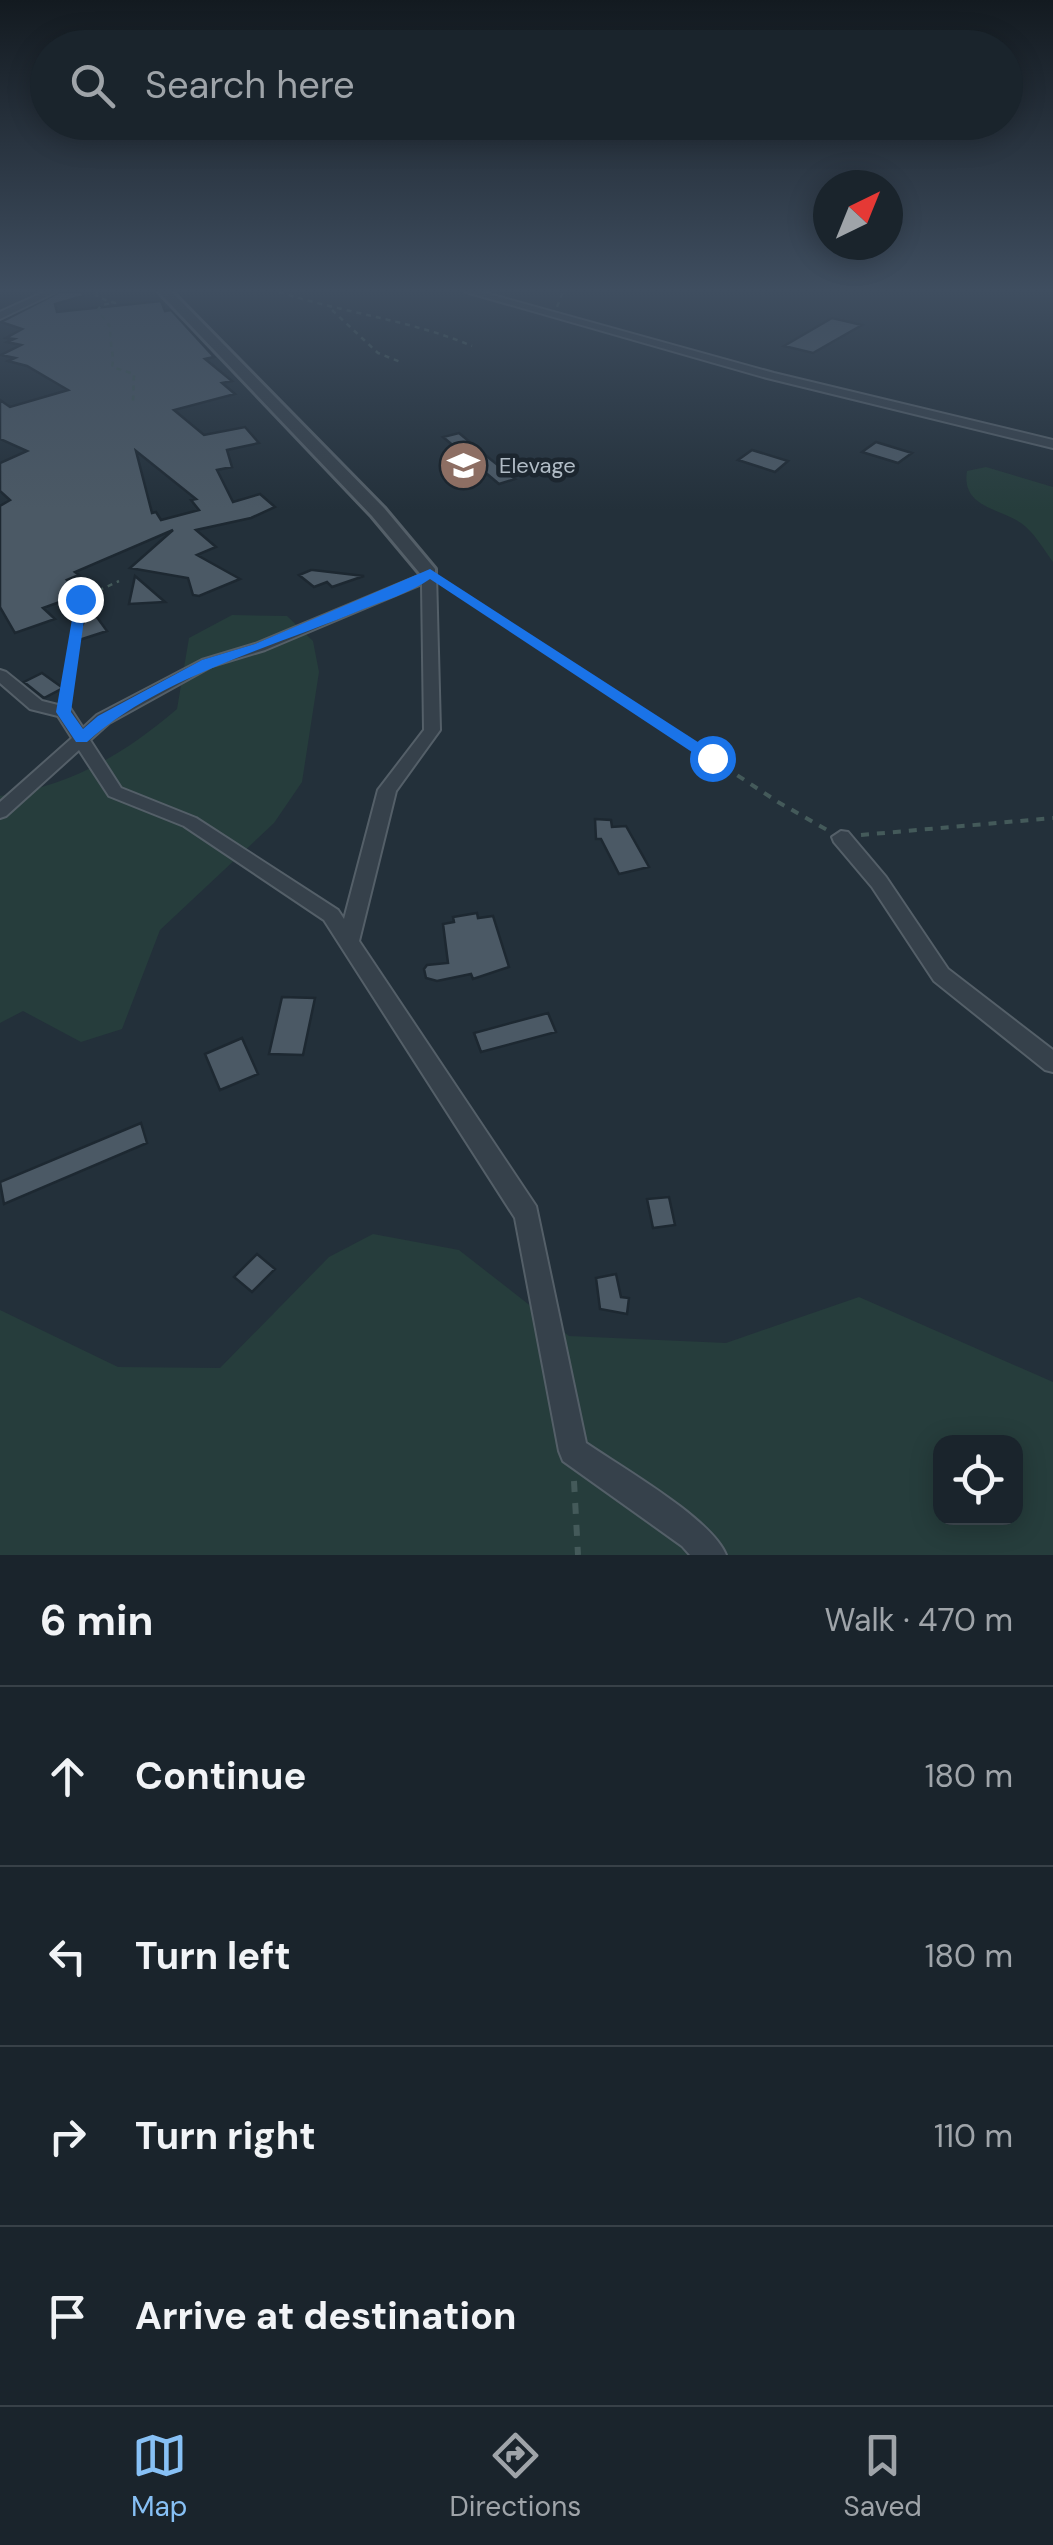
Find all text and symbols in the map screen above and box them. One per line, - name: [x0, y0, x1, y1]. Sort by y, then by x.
- search box: [30, 30, 1023, 140]
- icon: search: [65, 58, 120, 113]
- text: Search here: [145, 60, 355, 110]
- north arrow: [813, 170, 903, 260]
- school or university icon: Elevage: [438, 439, 490, 491]
- place label: Elevage: [499, 451, 576, 480]
- route end: [58, 577, 104, 623]
- route start: [690, 736, 736, 782]
- map controls: [933, 1435, 1023, 1525]
- button: locate: [933, 1435, 1023, 1525]
- text: 6 min: [40, 1593, 153, 1648]
- text: Walk · 470 m: [825, 1599, 1013, 1641]
- icon: ahead: [40, 1749, 95, 1804]
- text: Continue: [135, 1751, 306, 1801]
- text: 180 m: [925, 1755, 1013, 1797]
- icon: left: [40, 1929, 95, 1984]
- text: Turn left: [135, 1931, 291, 1981]
- text: 180 m: [925, 1935, 1013, 1977]
- icon: right: [40, 2109, 95, 2164]
- text: Turn right: [135, 2111, 316, 2161]
- text: 110 m: [934, 2115, 1013, 2157]
- icon: arrive: [40, 2289, 95, 2344]
- text: Arrive at destination: [135, 2291, 517, 2341]
- tab: Map: [131, 2428, 187, 2525]
- tab: Directions: [450, 2428, 581, 2525]
- tab: Saved: [843, 2428, 922, 2525]

